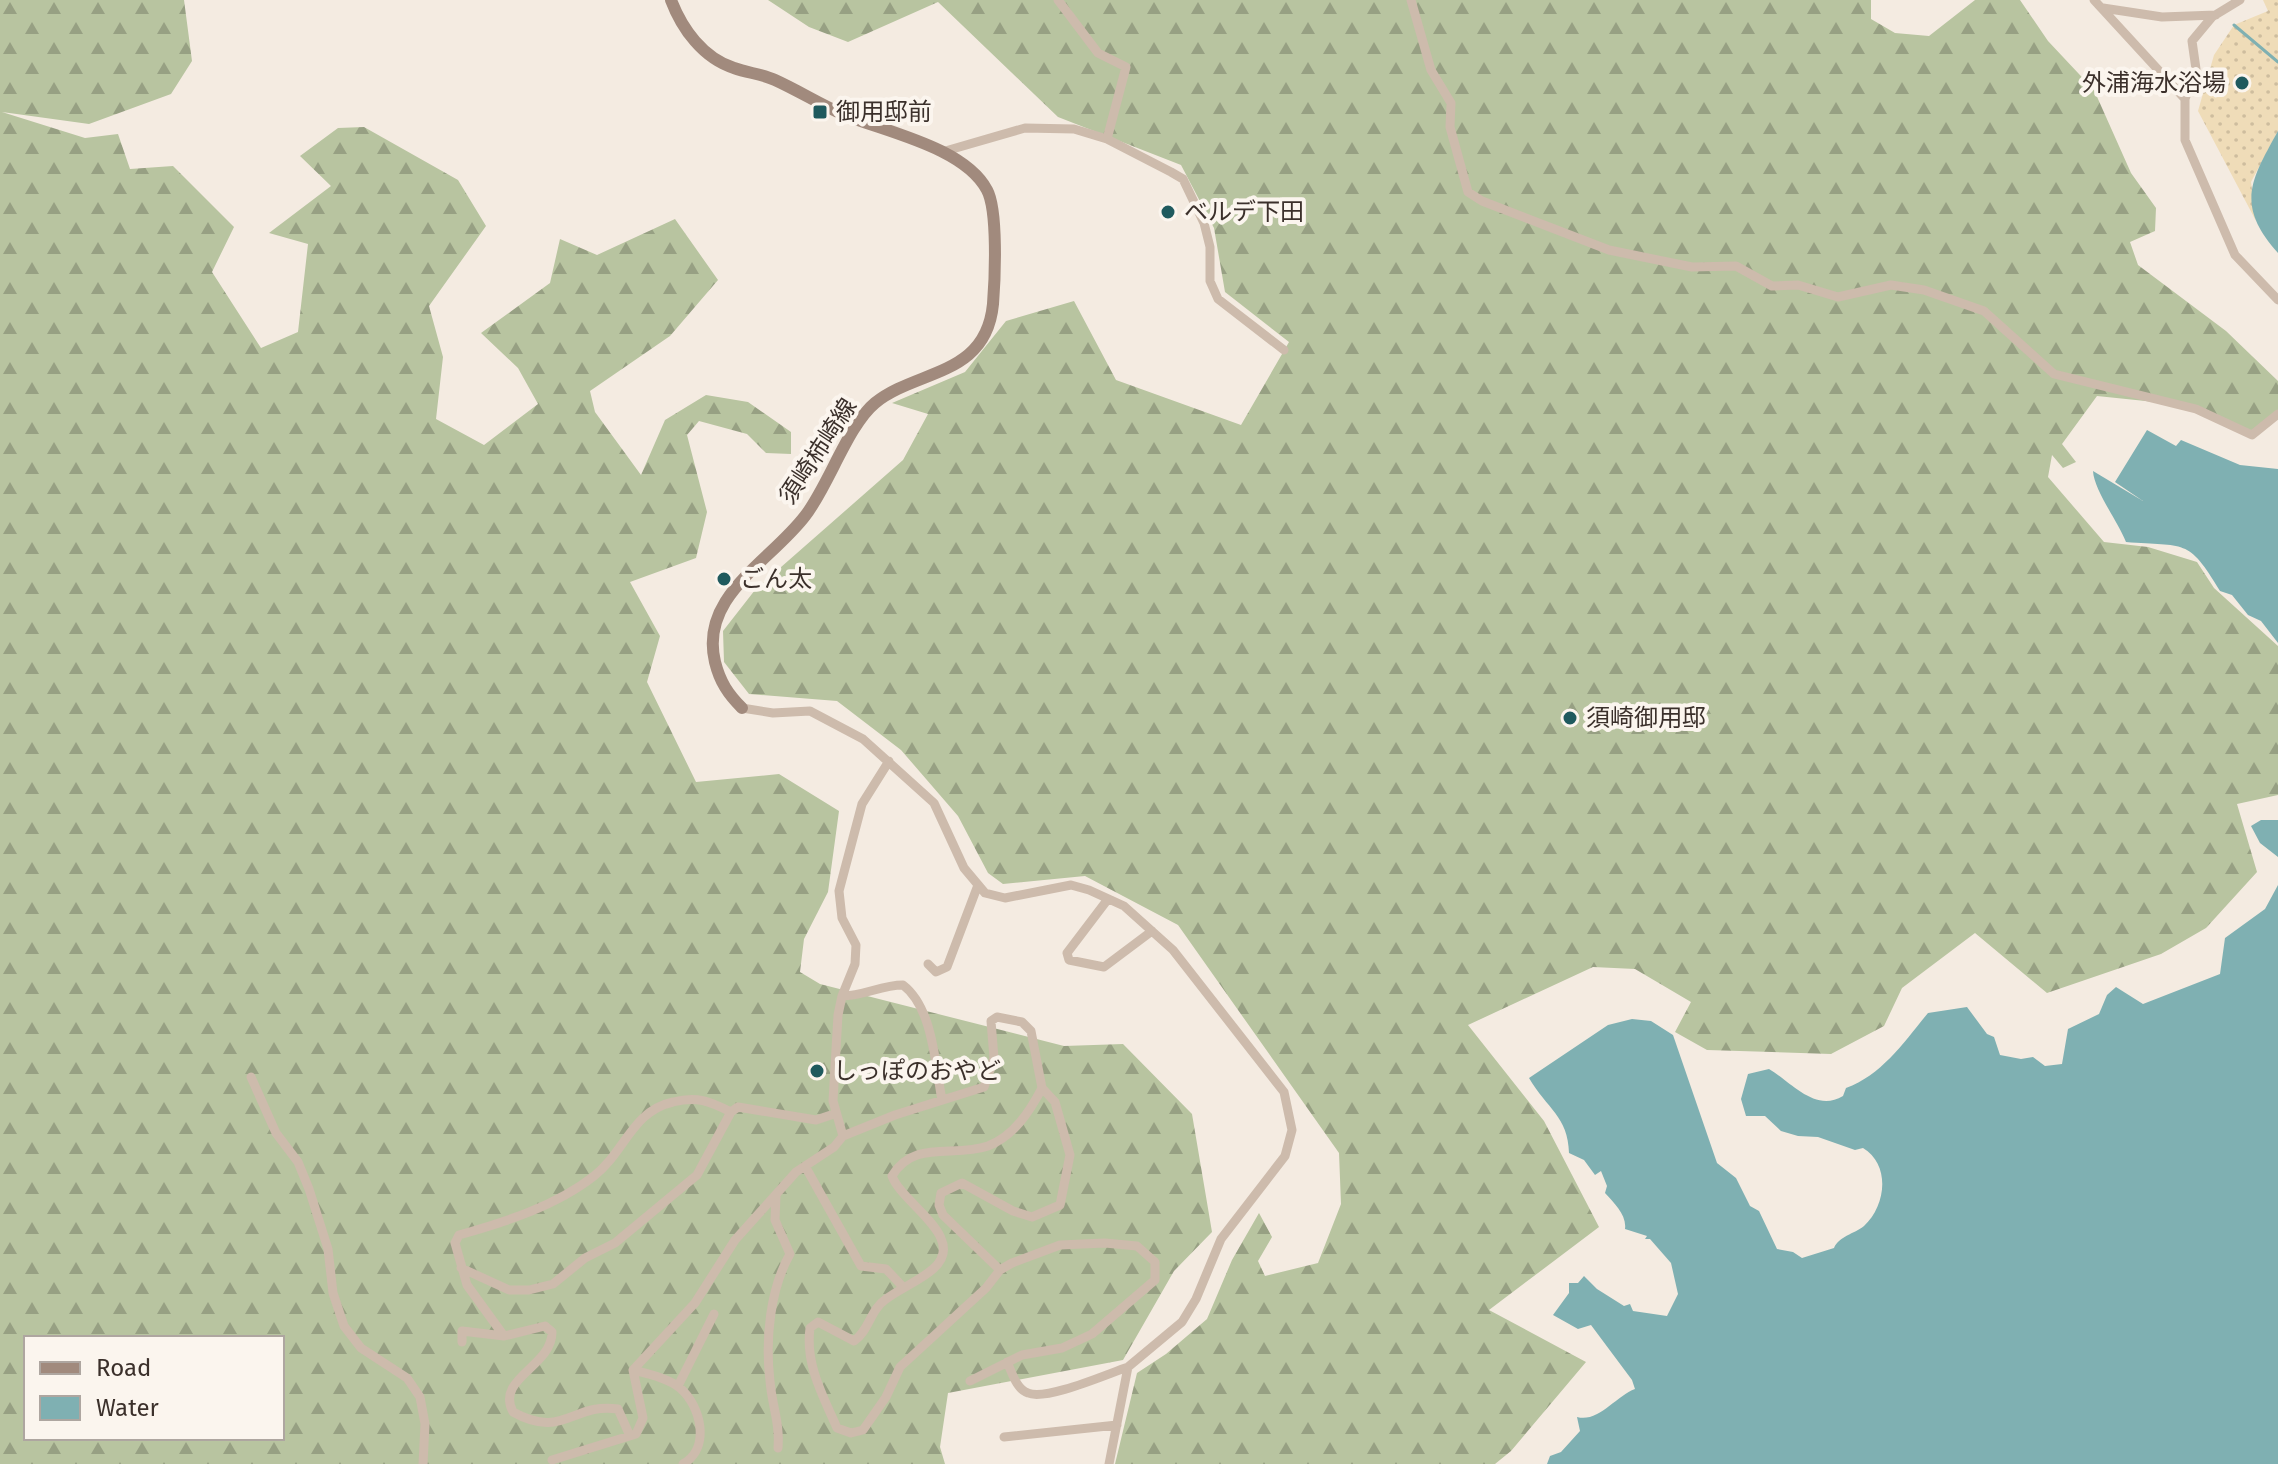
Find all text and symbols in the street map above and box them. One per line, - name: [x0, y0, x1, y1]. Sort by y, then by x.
- place label: 外浦海水浴場: [2082, 69, 2226, 97]
- marker: 外浦海水浴場: [2233, 74, 2251, 92]
- place label: 御用邸前: [836, 98, 932, 126]
- marker: 御用邸前: [811, 103, 829, 121]
- place label: ベルデ下田: [1184, 198, 1304, 226]
- marker: ベルデ下田: [1159, 203, 1177, 221]
- street label: 須崎柿崎線: [774, 393, 862, 509]
- place label: ごん太: [740, 565, 812, 593]
- marker: ごん太: [715, 570, 733, 588]
- place label: 須崎御用邸: [1586, 704, 1706, 732]
- marker: 須崎御用邸: [1561, 709, 1579, 727]
- place label: しっぽのおやど: [833, 1057, 1001, 1085]
- marker: しっぽのおやど: [808, 1062, 826, 1080]
- legend: [24, 1336, 284, 1440]
- text: Road: [96, 1354, 151, 1382]
- text: Water: [96, 1394, 160, 1422]

